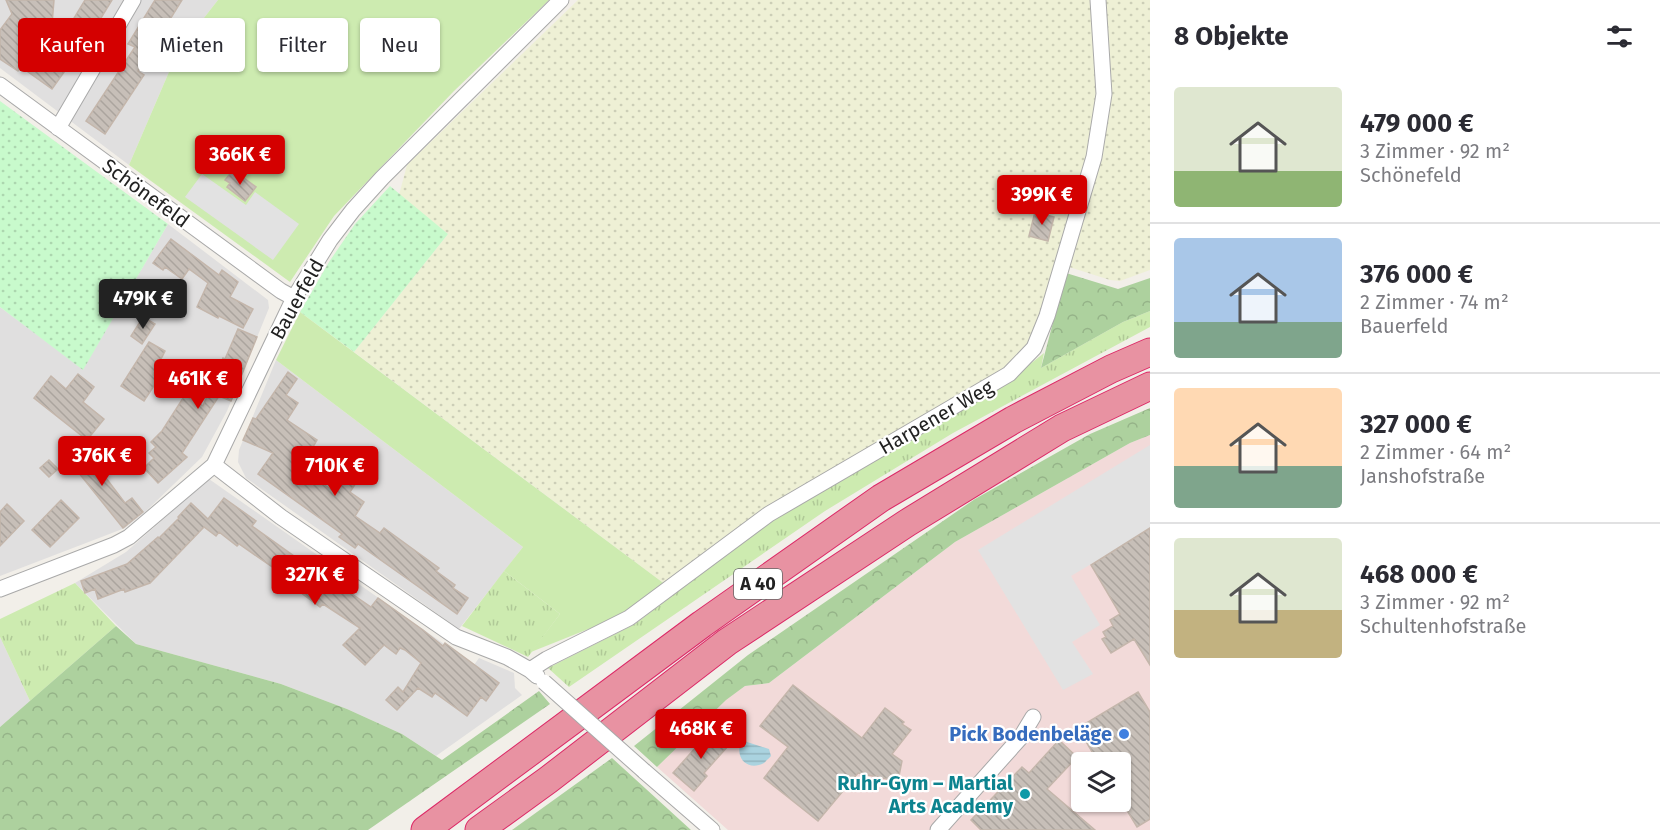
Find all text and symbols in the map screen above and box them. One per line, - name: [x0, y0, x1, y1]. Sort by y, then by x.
- chip: Kaufen: [18, 18, 126, 72]
- chip: Mieten: [138, 18, 245, 72]
- chip: Filter: [257, 18, 348, 72]
- chip: Neu: [360, 18, 440, 72]
- icon: filters: [1603, 20, 1636, 53]
- text: 8 Objekte: [1174, 21, 1289, 52]
- text: 479 000 €: [1360, 108, 1474, 139]
- icon: home: [1222, 111, 1294, 183]
- pin: 366K €: [191, 135, 289, 186]
- text: 3 Zimmer · 92 m²: [1360, 139, 1510, 163]
- text: 366K €: [209, 142, 271, 166]
- street label: Schönefeld: [98, 153, 194, 233]
- text: Schönefeld: [1360, 163, 1462, 187]
- pin: 399K €: [993, 175, 1091, 226]
- text: 399K €: [1011, 182, 1073, 206]
- street label: Bauerfeld: [265, 255, 329, 343]
- text: 376 000 €: [1360, 259, 1473, 290]
- icon: home: [1222, 262, 1294, 334]
- pin: 479K €: [94, 279, 192, 330]
- text: 479K €: [113, 286, 173, 310]
- text: 2 Zimmer · 74 m²: [1360, 290, 1509, 314]
- text: Bauerfeld: [1360, 314, 1448, 338]
- pin: 461K €: [149, 359, 247, 410]
- text: 461K €: [168, 366, 228, 390]
- street label: Harpener Weg: [874, 374, 998, 459]
- text: 327 000 €: [1360, 409, 1472, 440]
- icon: home: [1222, 412, 1294, 484]
- pin: 376K €: [53, 436, 151, 487]
- text: 2 Zimmer · 64 m²: [1360, 440, 1511, 464]
- text: 376K €: [72, 443, 132, 467]
- pin: 710K €: [286, 446, 384, 497]
- text: 710K €: [305, 453, 365, 477]
- text: Janshofstraße: [1360, 464, 1485, 488]
- pin: 327K €: [266, 555, 364, 606]
- text: 468 000 €: [1360, 559, 1478, 590]
- text: 327K €: [286, 562, 344, 586]
- icon: home: [1222, 562, 1294, 634]
- road number: A 40: [734, 569, 782, 599]
- text: 3 Zimmer · 92 m²: [1360, 590, 1510, 614]
- text: Schultenhofstraße: [1360, 614, 1526, 638]
- pin: 468K €: [652, 709, 750, 760]
- text: 468K €: [669, 716, 733, 740]
- place label: Pick Bodenbeläge: [949, 722, 1112, 746]
- marker: Pick Bodenbeläge: [1117, 727, 1131, 741]
- map controls: [1071, 752, 1131, 812]
- button: layers: [1071, 752, 1131, 812]
- place label: Ruhr-Gym – Martial Arts Academy: [837, 771, 1014, 818]
- marker: Ruhr-Gym – Martial Arts Academy: [1018, 787, 1032, 801]

